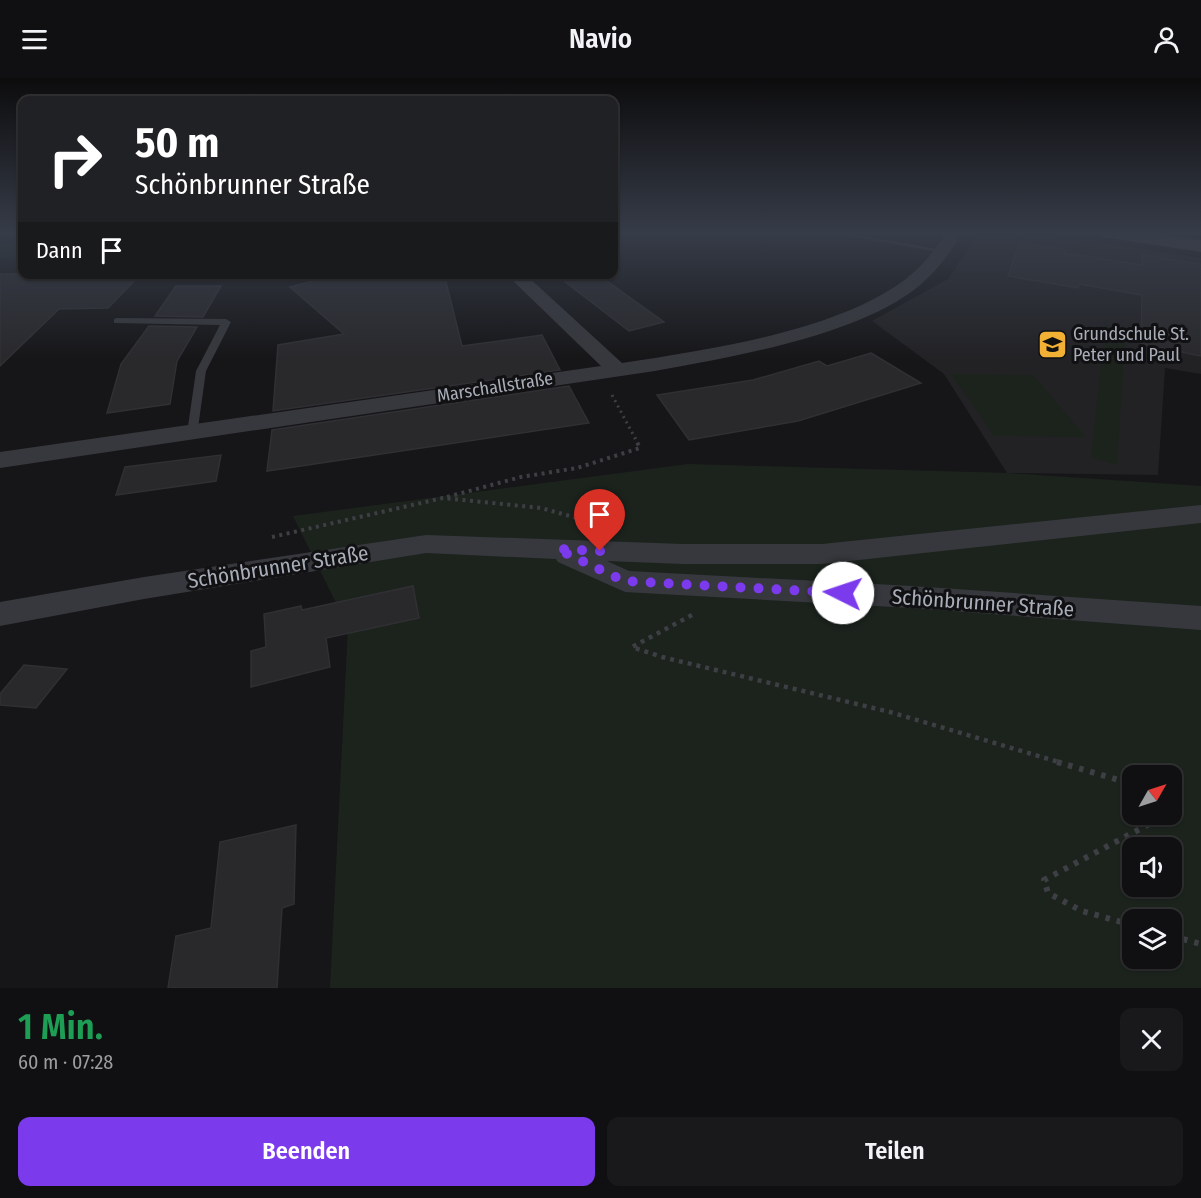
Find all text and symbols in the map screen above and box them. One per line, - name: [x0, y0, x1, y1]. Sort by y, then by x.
- icon: menu: [18, 23, 51, 56]
- text: Navio: [569, 23, 632, 55]
- icon: person: [1150, 23, 1183, 56]
- text: 50 m: [135, 118, 219, 168]
- icon: right: [36, 120, 114, 198]
- text: Schönbrunner Straße: [135, 169, 370, 201]
- icon: arrive: [95, 234, 128, 267]
- text: Dann: [36, 237, 83, 264]
- place label: Grundschule St. Peter und Paul: [1073, 323, 1189, 366]
- school or university icon: Grundschule St. Peter und Paul: [1036, 328, 1068, 360]
- street label: Marschallstraße: [435, 367, 555, 407]
- pin: [574, 489, 625, 551]
- icon: arrive: [583, 498, 616, 531]
- street label: Schönbrunner Straße: [186, 540, 370, 594]
- position arrow: [811, 561, 875, 625]
- street label: Schönbrunner Straße: [891, 584, 1075, 622]
- north arrow: [1122, 765, 1182, 825]
- map controls: [1122, 765, 1182, 969]
- button: sound: [1122, 837, 1182, 897]
- button: layers: [1122, 909, 1182, 969]
- text: 1 Min.: [18, 1005, 103, 1049]
- button: close: [1120, 1008, 1183, 1071]
- text: 60 m · 07:28: [18, 1050, 113, 1074]
- button: Beenden: [18, 1117, 595, 1186]
- button: Teilen: [607, 1117, 1183, 1186]

